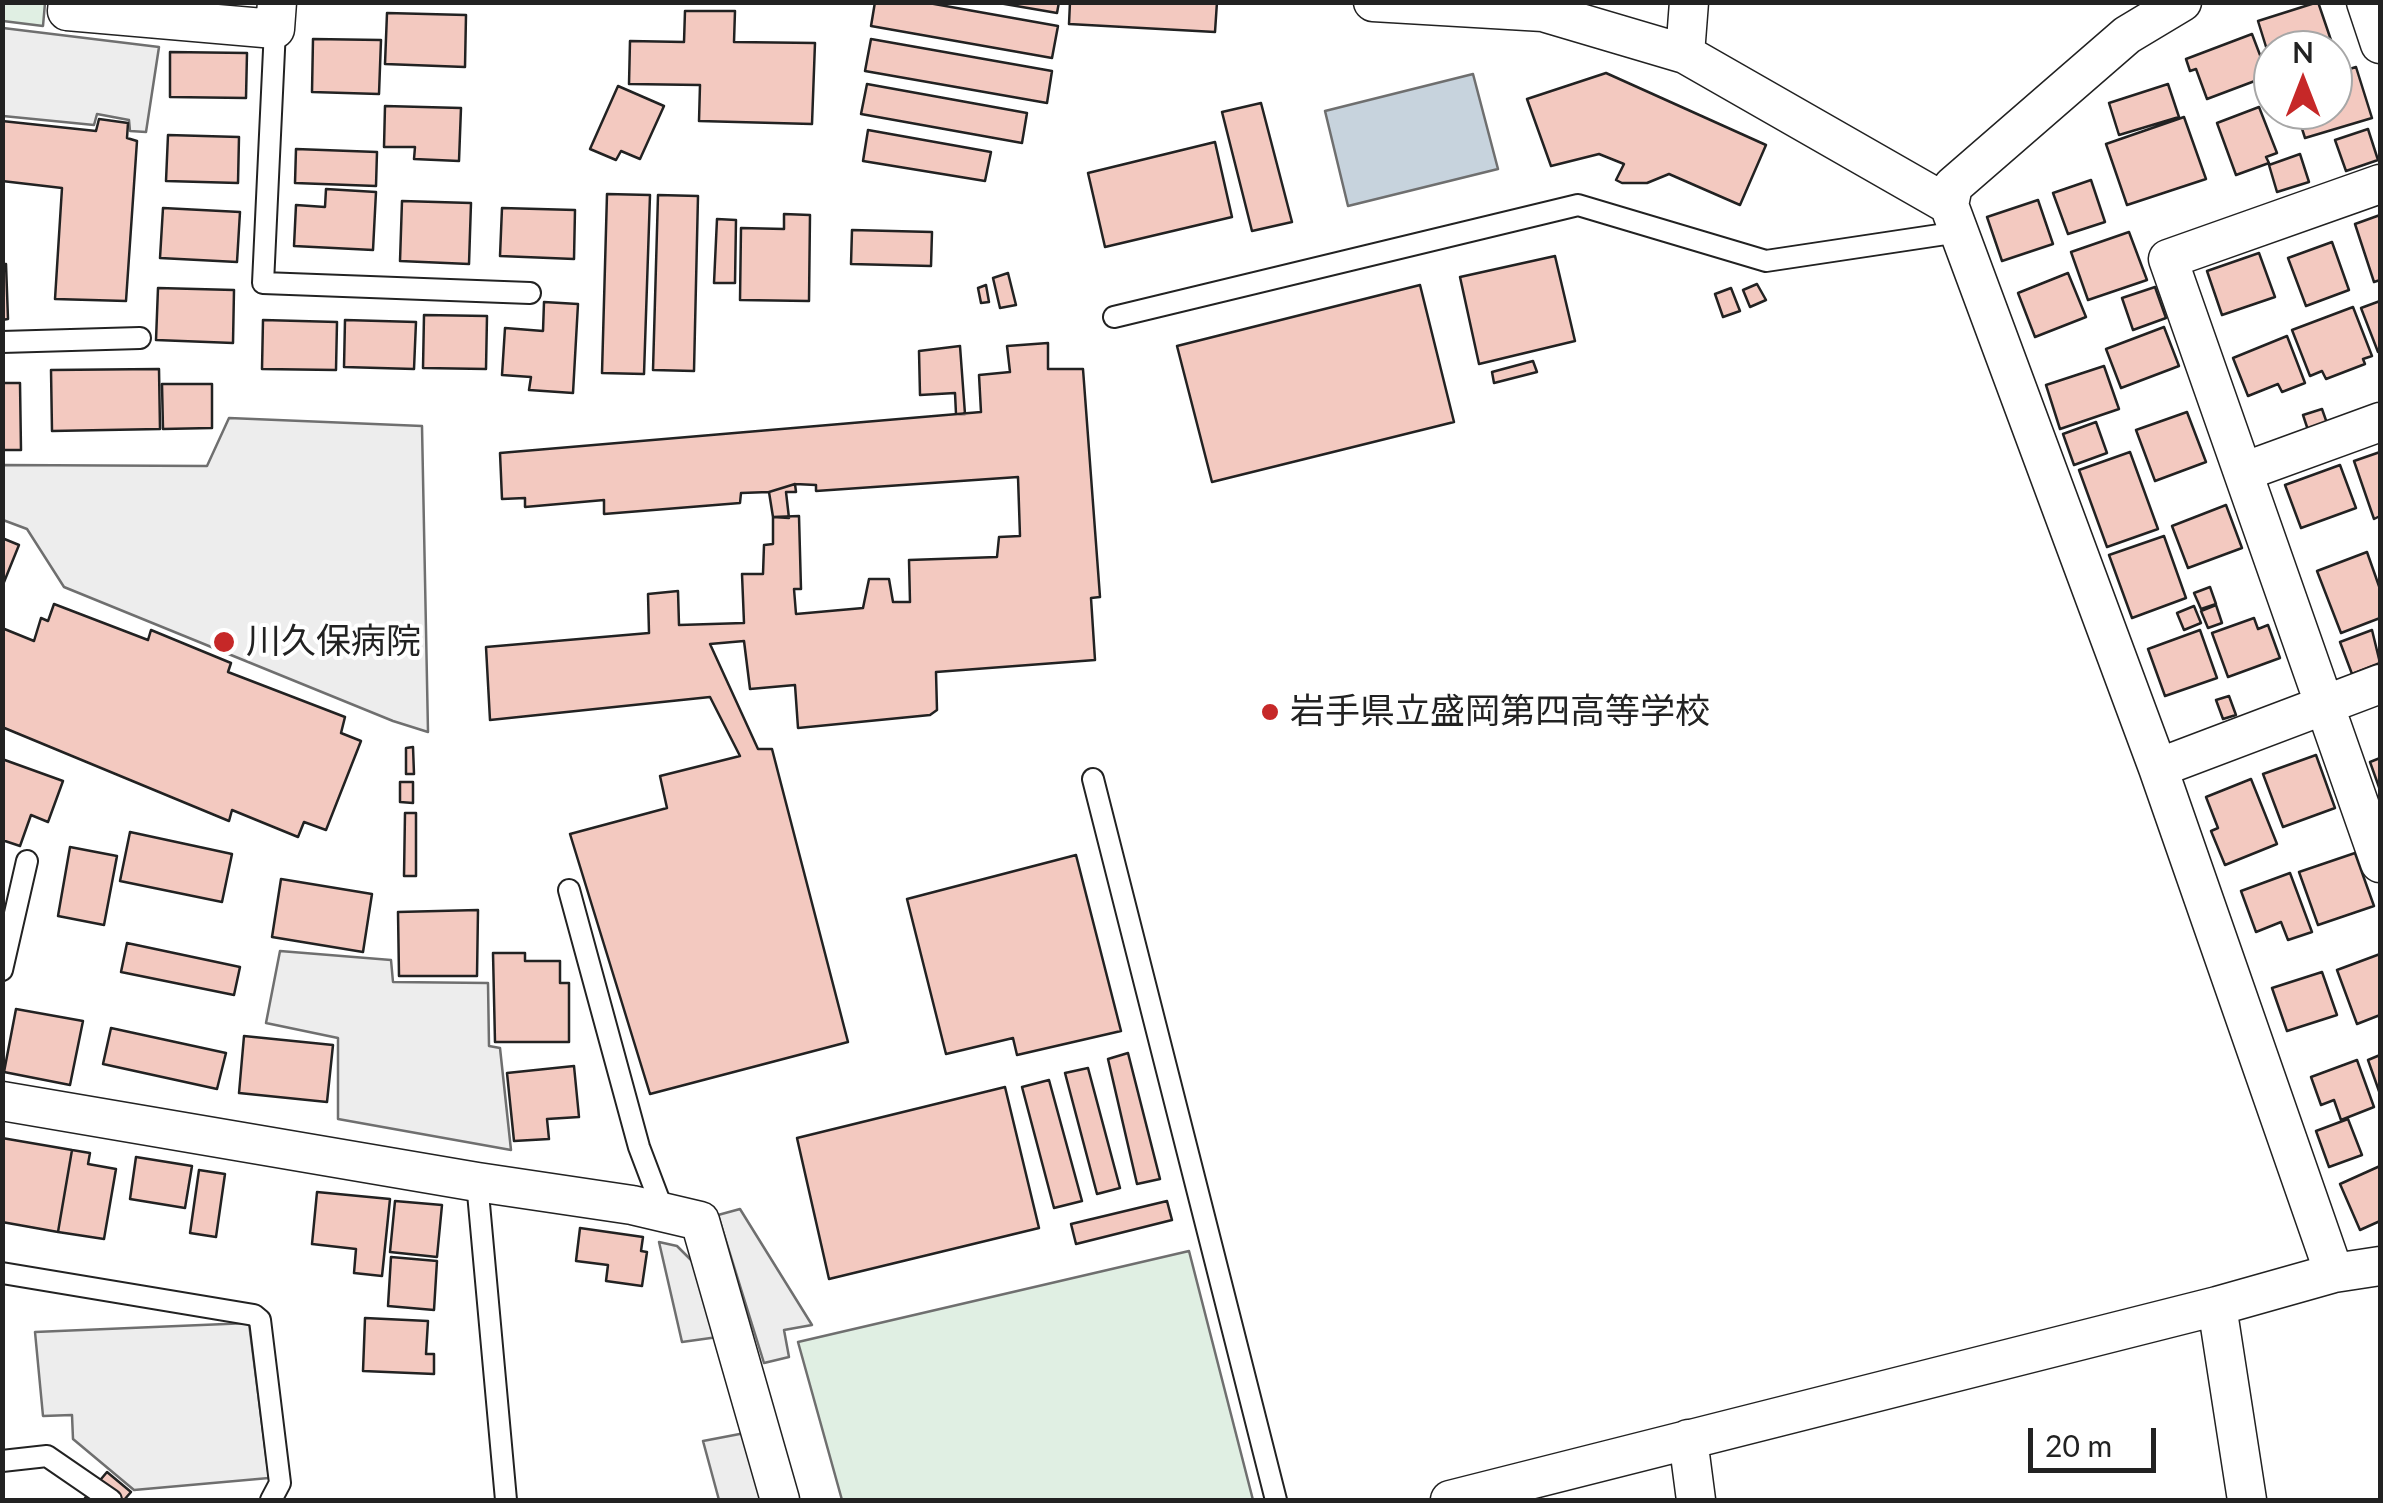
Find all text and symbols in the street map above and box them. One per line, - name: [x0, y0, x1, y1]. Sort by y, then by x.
- north arrow: [2253, 30, 2353, 130]
- text: N: [2292, 35, 2314, 69]
- place label: 川久保病院: [246, 621, 421, 663]
- marker: 川久保病院: [211, 629, 237, 655]
- place label: 岩手県立盛岡第四高等学校: [1290, 691, 1710, 733]
- marker: 岩手県立盛岡第四高等学校: [1259, 701, 1281, 723]
- scale bar: [2033, 1408, 2160, 1470]
- text: 20 m: [2045, 1427, 2112, 1463]

